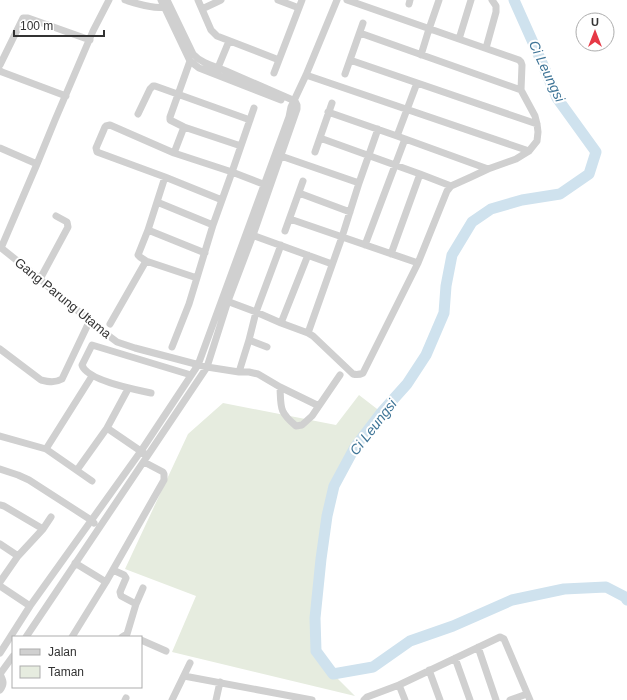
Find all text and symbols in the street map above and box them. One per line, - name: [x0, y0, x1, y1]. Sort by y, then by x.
- scale bar: [14, 12, 104, 38]
- north arrow: [575, 12, 615, 52]
- text: U: [591, 16, 599, 28]
- text: 100 m: [20, 19, 53, 33]
- water label: Ci Leungsi: [526, 38, 569, 105]
- street label: Gang Parung Utama: [12, 255, 115, 342]
- water label: Ci Leungsi: [346, 395, 400, 458]
- legend: [12, 636, 142, 688]
- text: Jalan: [48, 645, 77, 659]
- text: Taman: [48, 665, 84, 679]

